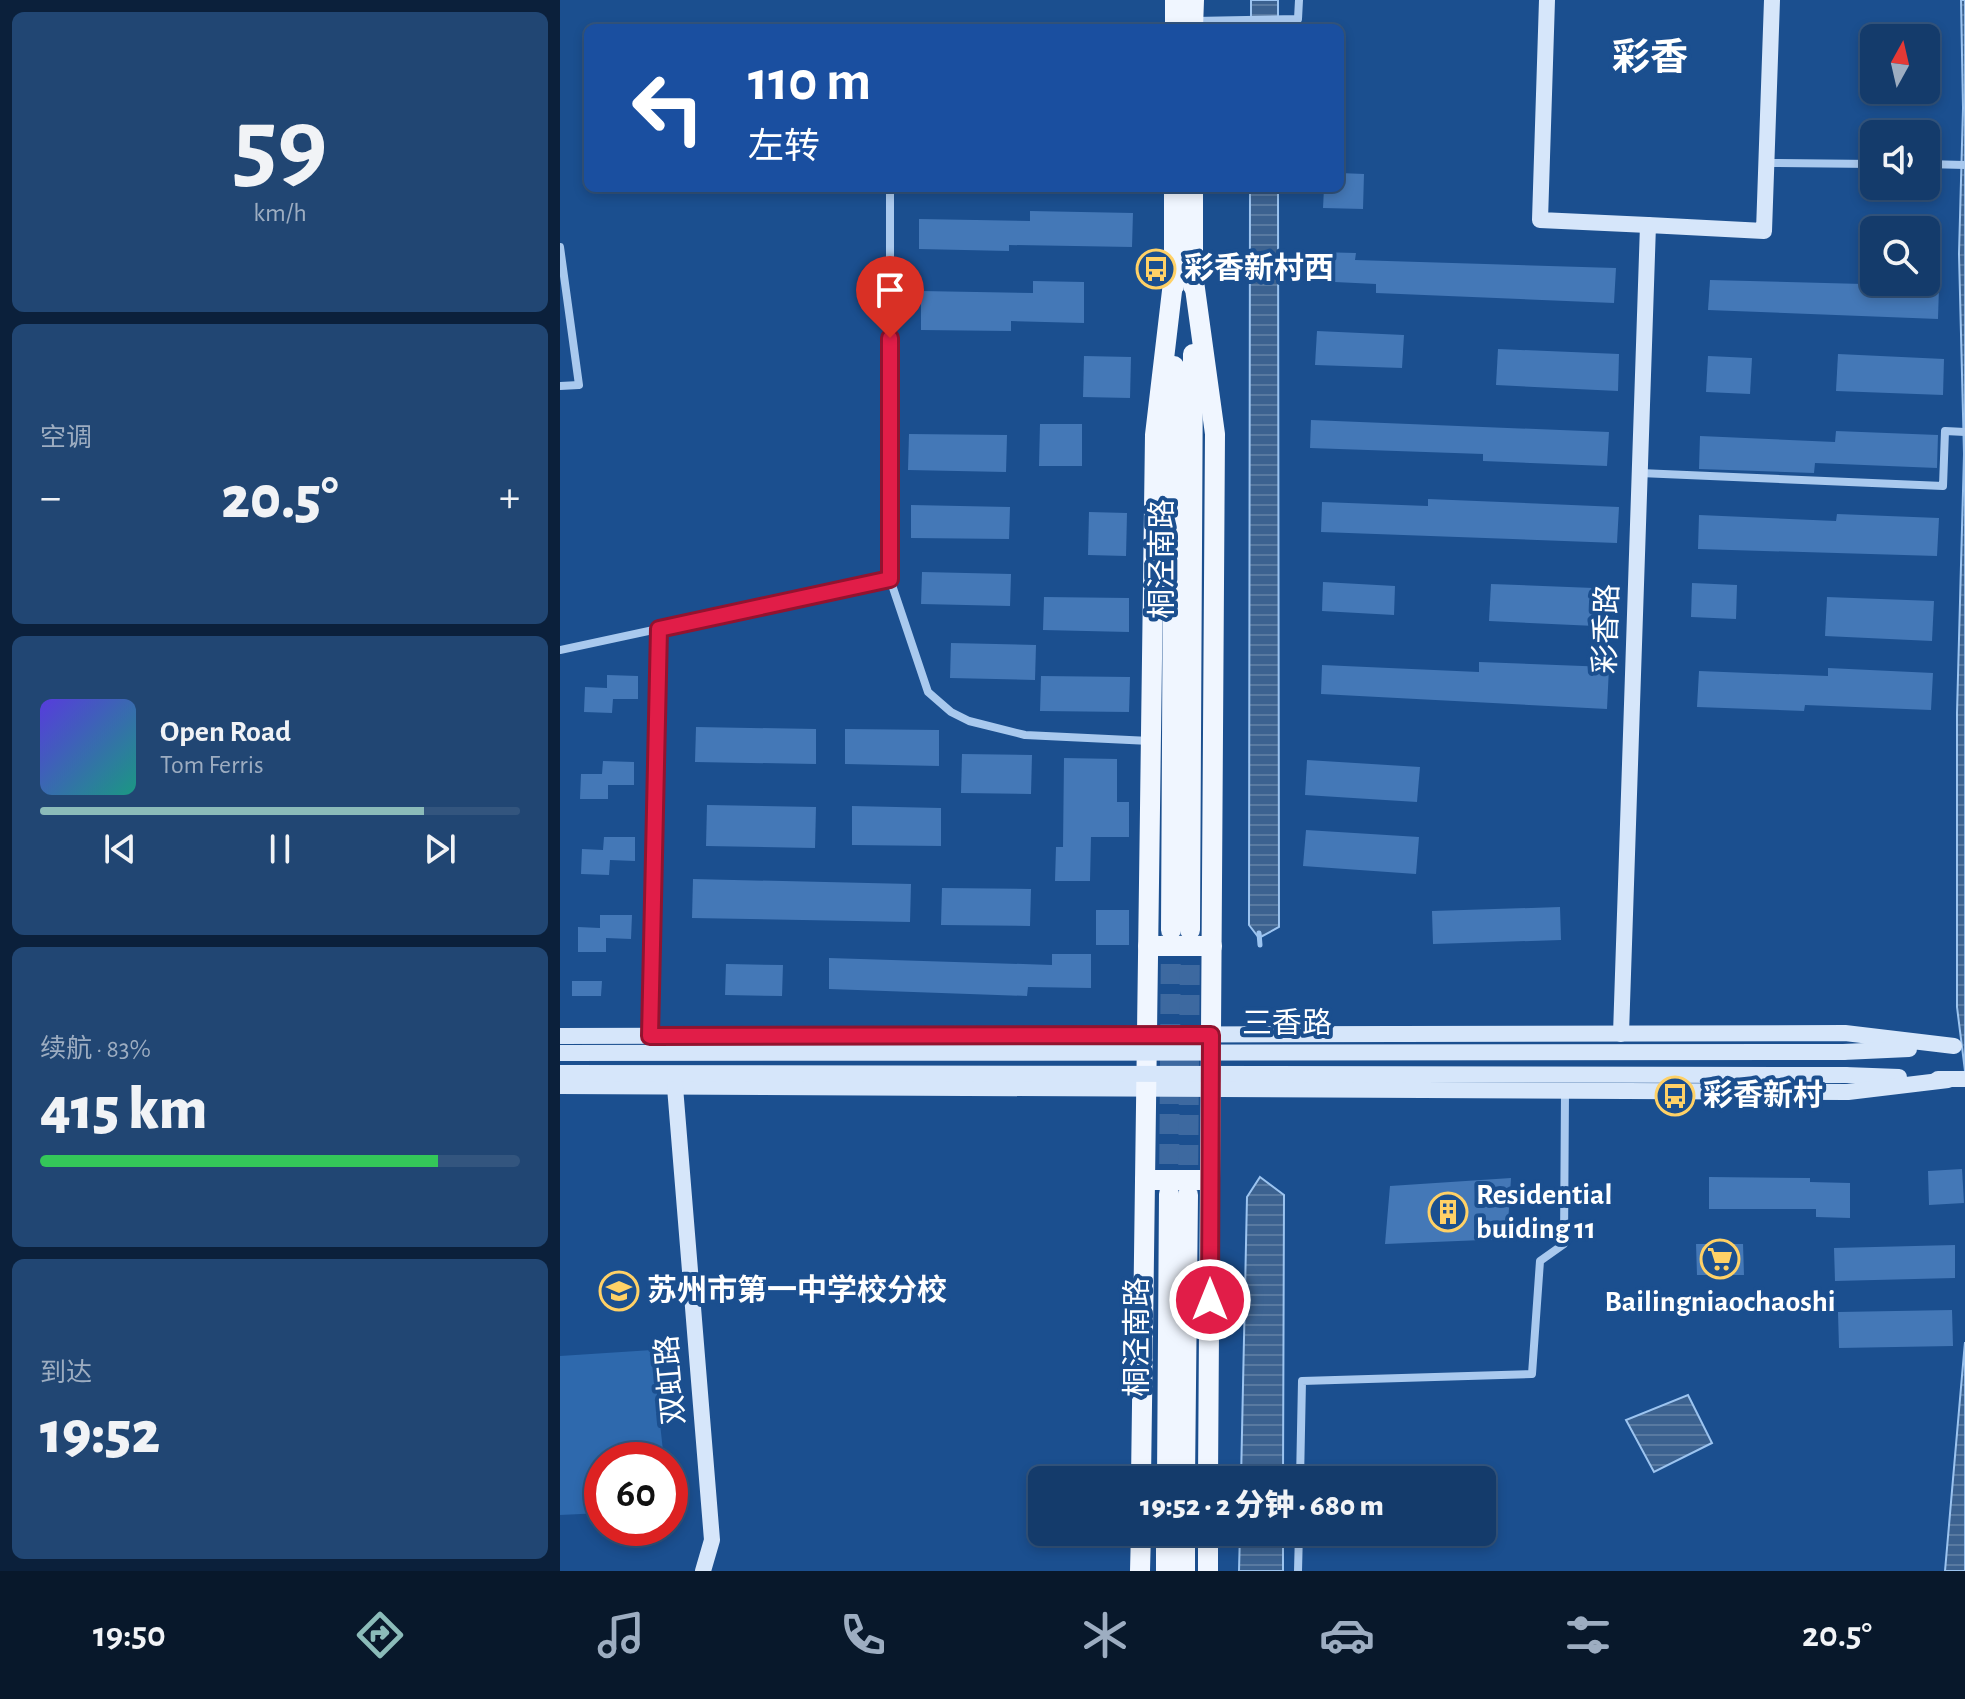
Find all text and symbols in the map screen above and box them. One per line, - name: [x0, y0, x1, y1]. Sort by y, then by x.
- north arrow: [1860, 24, 1940, 104]
- map controls: [1860, 24, 1940, 296]
- district label: 彩香: [1612, 37, 1688, 78]
- text: 110 m: [748, 54, 871, 110]
- icon: left: [616, 56, 720, 160]
- text: 59: [232, 94, 328, 198]
- button: sound: [1860, 120, 1940, 200]
- text: 左转: [748, 129, 820, 165]
- text: km/h: [253, 200, 307, 226]
- button: search: [1860, 216, 1940, 296]
- bus stop icon: 彩香新村西: [1135, 248, 1177, 290]
- place label: 彩香新村西: [1184, 252, 1334, 284]
- pin: [856, 256, 924, 338]
- icon: arrive: [868, 268, 912, 312]
- text: 空调: [40, 425, 92, 451]
- text: 20.5°: [221, 469, 339, 529]
- text: −: [40, 476, 61, 520]
- text: +: [499, 476, 520, 520]
- street label: 桐泾南路: [1146, 499, 1178, 619]
- street label: 彩香路: [1588, 583, 1624, 674]
- text: Open Road: [160, 717, 291, 747]
- text: Tom Ferris: [160, 752, 264, 778]
- icon: previous: [98, 827, 142, 871]
- icon: pause: [258, 827, 302, 871]
- icon: next: [418, 827, 462, 871]
- street label: 三香路: [1242, 1007, 1332, 1039]
- text: 续航 · 83%: [40, 1036, 151, 1062]
- bus stop icon: 彩香新村: [1654, 1075, 1696, 1117]
- place label: 彩香新村: [1703, 1079, 1823, 1111]
- text: 415 km: [40, 1080, 207, 1140]
- place label: Residential buiding 11: [1476, 1180, 1612, 1244]
- building icon: Residential buiding 11: [1427, 1191, 1469, 1233]
- supermarket icon: Bailingniaochaoshi: [1699, 1238, 1741, 1280]
- position arrow: [1168, 1258, 1252, 1342]
- school or university icon: 苏州市第一中学校分校: [598, 1270, 640, 1312]
- place label: 苏州市第一中学校分校: [647, 1274, 947, 1306]
- street label: 桐泾南路: [1121, 1277, 1153, 1397]
- place label: Bailingniaochaoshi: [1604, 1287, 1836, 1317]
- street label: 双虹路: [650, 1334, 690, 1426]
- text: 到达: [40, 1360, 92, 1386]
- text: 19:52: [40, 1404, 160, 1464]
- speed limit sign: 60: [584, 1442, 688, 1546]
- text: 19:52 · 2 分钟 · 680 m: [1140, 1491, 1384, 1521]
- icon: directions: [352, 1607, 408, 1663]
- icon: music: [593, 1607, 649, 1663]
- icon: phone: [835, 1607, 891, 1663]
- icon: climate: [1077, 1607, 1133, 1663]
- icon: car: [1319, 1607, 1375, 1663]
- icon: filters: [1560, 1607, 1616, 1663]
- text: 19:50: [93, 1617, 166, 1653]
- text: 20.5°: [1802, 1617, 1872, 1653]

